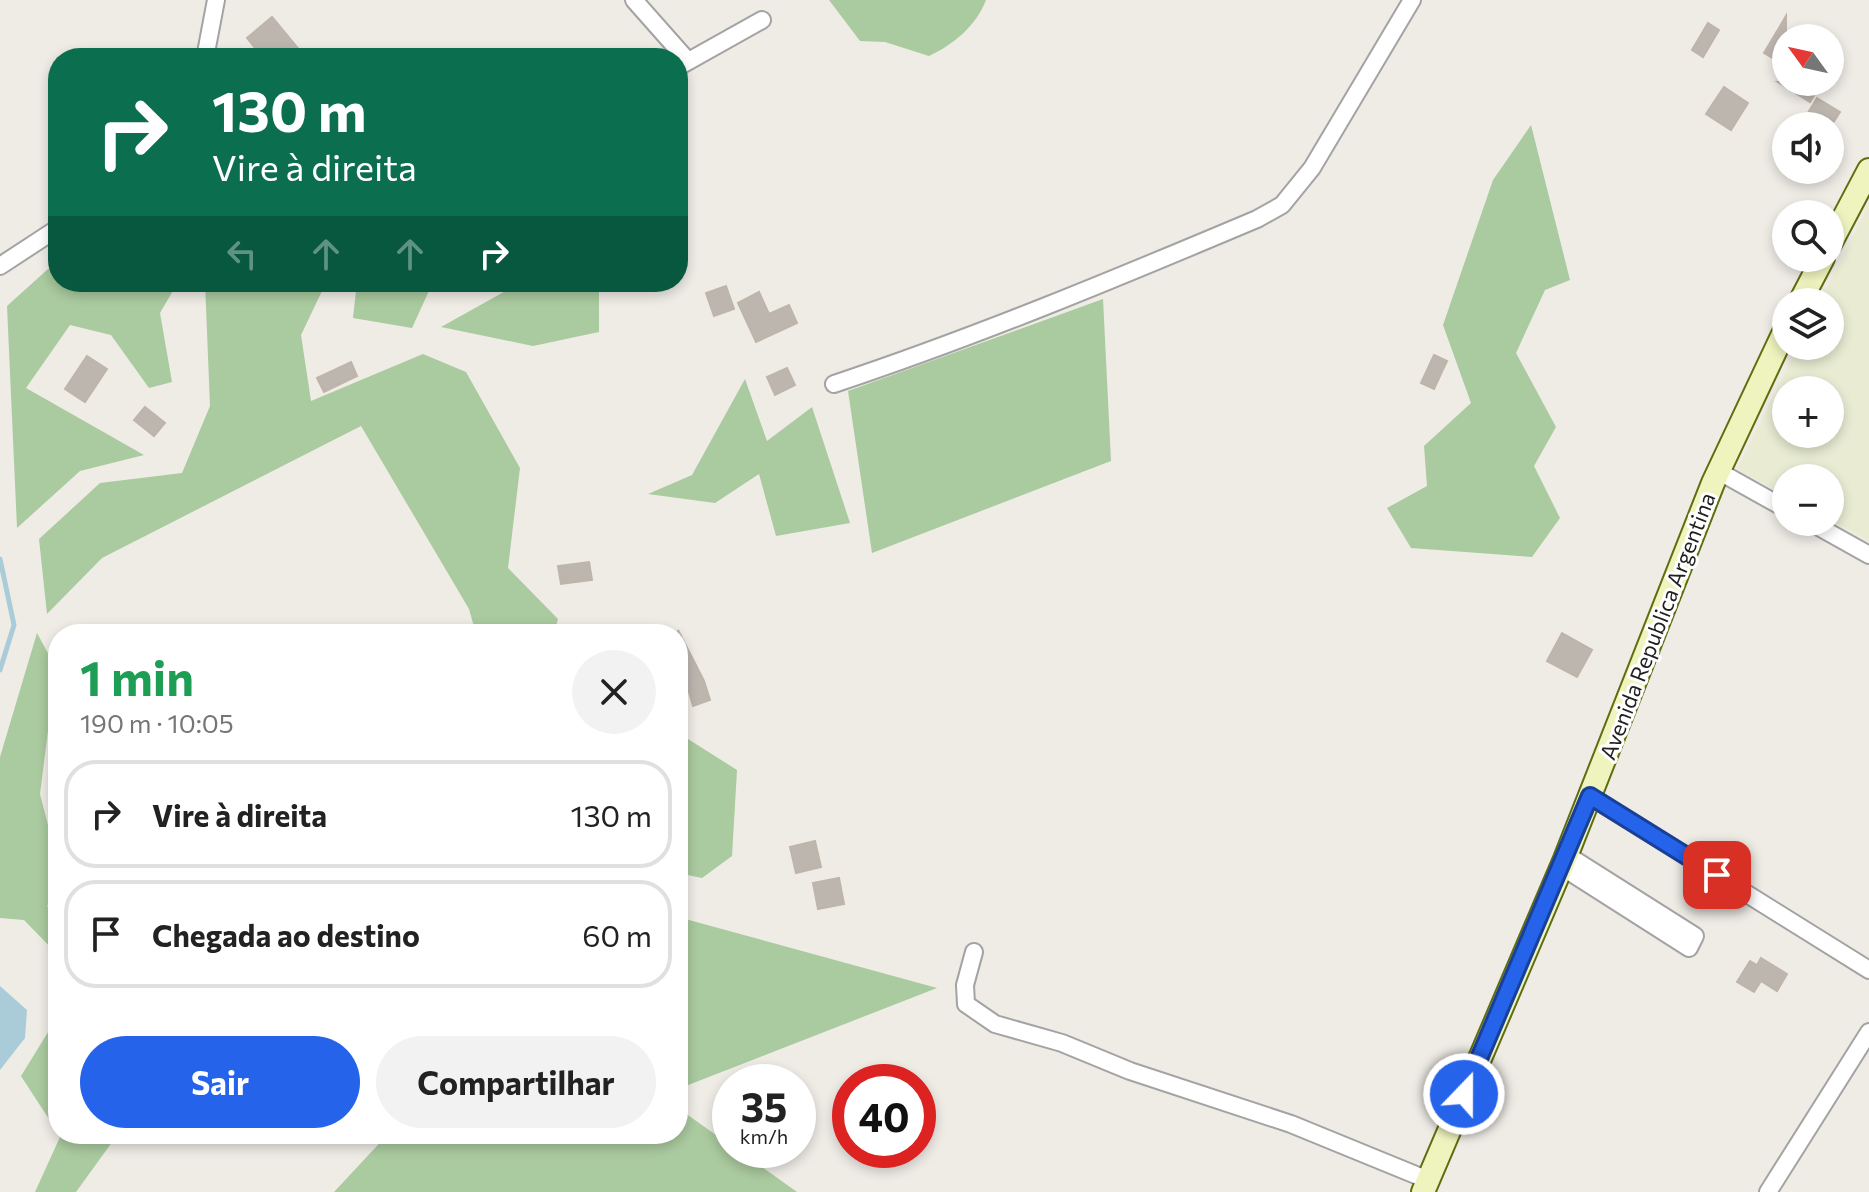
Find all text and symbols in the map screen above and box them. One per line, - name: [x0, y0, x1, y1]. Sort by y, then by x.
- north arrow: [1772, 24, 1844, 96]
- map controls: [1772, 24, 1844, 536]
- text: 130 m: [212, 75, 367, 144]
- icon: right: [80, 80, 184, 184]
- button: sound: [1772, 112, 1844, 184]
- text: Vire à direita: [212, 144, 417, 188]
- button: search: [1772, 200, 1844, 272]
- icon: left: [220, 232, 264, 276]
- icon: ahead: [304, 232, 348, 276]
- icon: ahead: [388, 232, 432, 276]
- icon: right: [472, 232, 516, 276]
- button: layers: [1772, 288, 1844, 360]
- button: +: [1772, 376, 1844, 448]
- button: −: [1772, 464, 1844, 536]
- street label: Avenida Republica Argentina: [1594, 489, 1720, 763]
- text: 1 min: [80, 647, 194, 706]
- button: close: [572, 650, 656, 734]
- text: 190 m · 10:05: [80, 707, 234, 738]
- icon: right: [84, 792, 128, 836]
- text: Vire à direita: [152, 796, 327, 833]
- text: 130 m: [571, 796, 652, 833]
- pin: [1683, 841, 1751, 909]
- icon: arrive: [1695, 853, 1739, 897]
- icon: arrive: [84, 912, 128, 956]
- text: Chegada ao destino: [152, 916, 420, 953]
- text: 60 m: [582, 916, 652, 953]
- button: Sair: [80, 1036, 360, 1128]
- button: Compartilhar: [376, 1036, 656, 1128]
- position arrow: [1422, 1052, 1506, 1136]
- speed limit sign: 40: [832, 1064, 936, 1168]
- text: 35: [741, 1081, 787, 1130]
- text: km/h: [740, 1124, 788, 1148]

